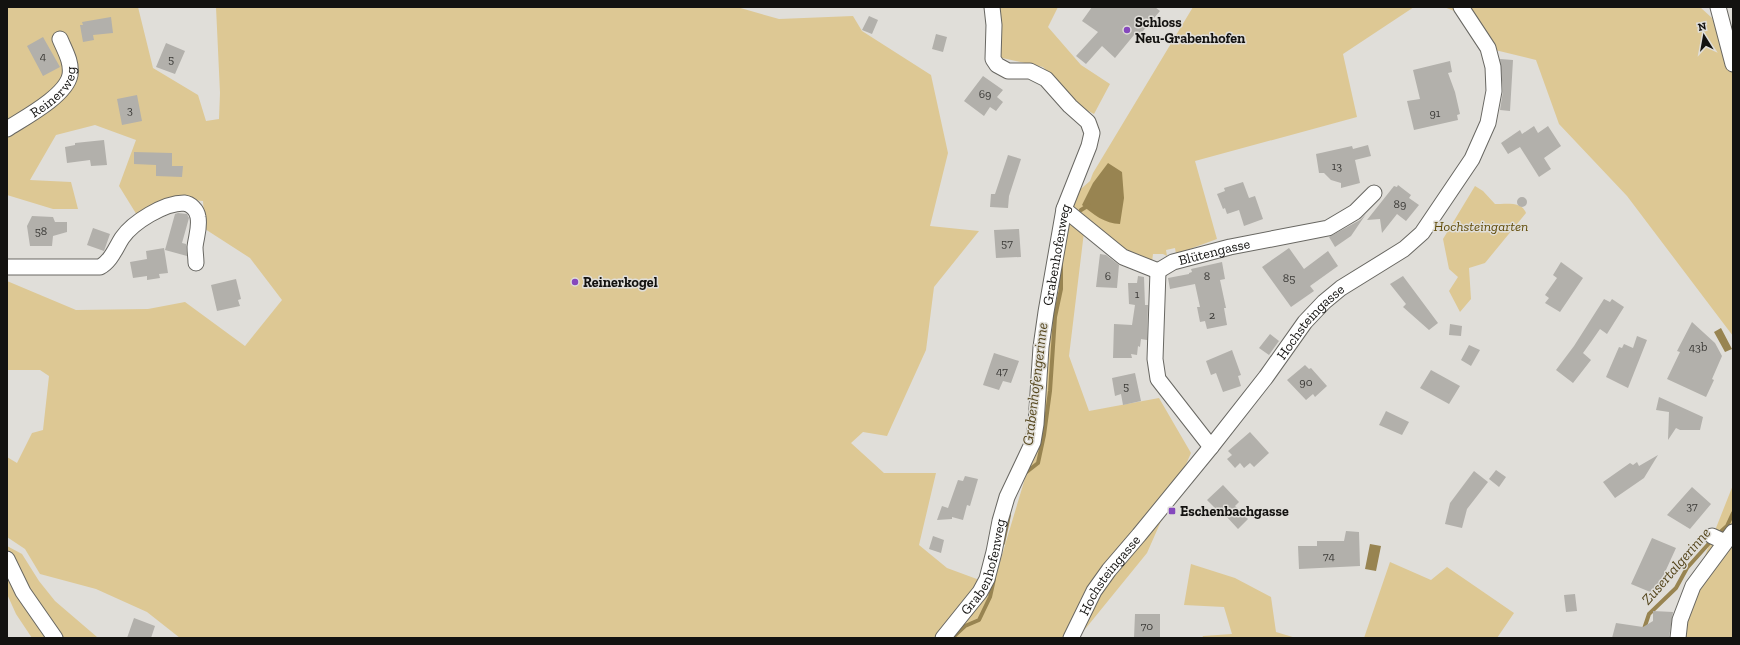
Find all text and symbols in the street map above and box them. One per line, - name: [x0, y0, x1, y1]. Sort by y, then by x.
- place label: Schloss Neu-Grabenhofen: [1135, 14, 1246, 47]
- north arrow: [1684, 16, 1724, 56]
- text: N: [1697, 19, 1708, 34]
- marker: Schloss Neu-Grabenhofen: [1122, 25, 1132, 35]
- house number: 4: [40, 49, 47, 63]
- house number: 5: [168, 52, 174, 66]
- street label: Reinerweg: [27, 66, 79, 121]
- house number: 69: [979, 87, 991, 101]
- house number: 3: [127, 103, 133, 117]
- house number: 91: [1430, 106, 1441, 120]
- house number: 13: [1332, 159, 1342, 173]
- house number: 89: [1394, 197, 1406, 211]
- street label: Grabenhofenweg: [1039, 201, 1074, 307]
- park label: Hochsteingarten: [1434, 218, 1528, 235]
- house number: 58: [35, 224, 47, 238]
- street label: Blütengasse: [1177, 235, 1252, 269]
- house number: 57: [1001, 236, 1013, 250]
- house number: 6: [1105, 269, 1111, 283]
- house number: 8: [1204, 269, 1210, 283]
- house number: 85: [1283, 271, 1295, 285]
- place label: Reinerkogel: [583, 274, 658, 291]
- marker: Reinerkogel: [570, 277, 580, 287]
- street label: Hochsteingasse: [1273, 281, 1348, 363]
- house number: 1: [1135, 287, 1140, 301]
- house number: 2: [1209, 308, 1215, 322]
- water label: Grabenhofengerinne: [1019, 321, 1051, 447]
- house number: 43b: [1689, 340, 1707, 354]
- house number: 47: [996, 364, 1008, 378]
- house number: 90: [1299, 375, 1313, 389]
- house number: 5: [1123, 379, 1129, 393]
- house number: 37: [1686, 499, 1698, 513]
- place label: Eschenbachgasse: [1180, 503, 1289, 520]
- marker: Eschenbachgasse: [1167, 506, 1177, 516]
- street label: Grabenhofenweg: [957, 517, 1009, 618]
- water label: Zusertalgerinne: [1638, 524, 1714, 608]
- street label: Hochsteingasse: [1075, 532, 1144, 618]
- house number: 74: [1323, 549, 1335, 563]
- house number: 70: [1141, 619, 1153, 633]

